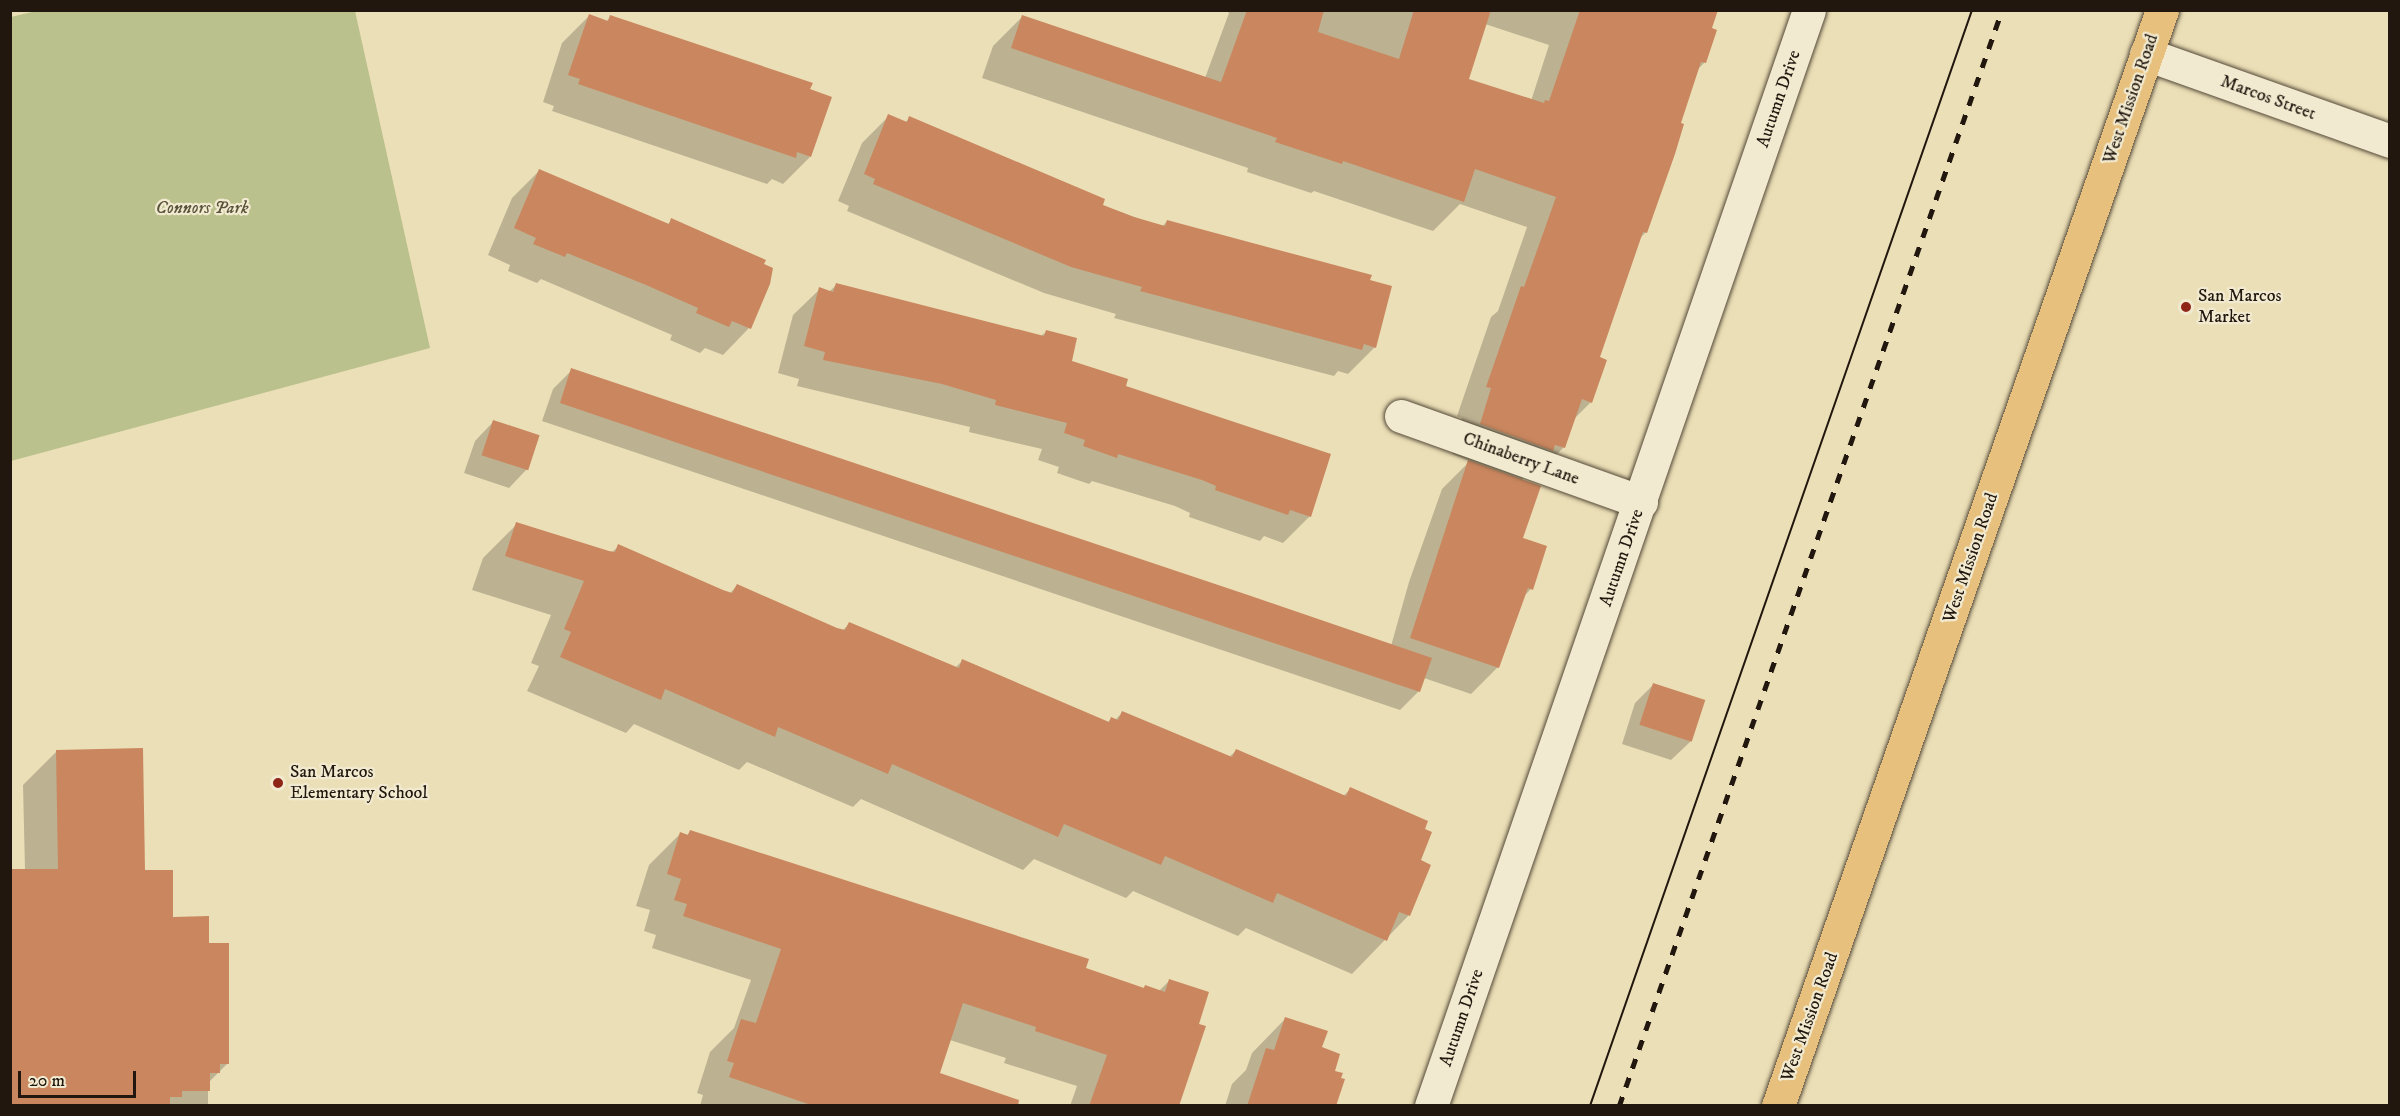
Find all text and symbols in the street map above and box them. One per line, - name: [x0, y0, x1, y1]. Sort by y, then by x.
- street label: West Mission Road: [2099, 31, 2163, 167]
- street label: Autumn Drive: [1752, 48, 1806, 150]
- street label: Marcos Street: [2217, 71, 2319, 125]
- park label: Connors Park: [156, 197, 248, 219]
- place label: San Marcos Market: [2198, 286, 2282, 328]
- marker: San Marcos Market: [2179, 300, 2193, 314]
- street label: Chinaberry Lane: [1460, 428, 1582, 490]
- street label: West Mission Road: [1939, 490, 2003, 626]
- street label: Autumn Drive: [1595, 507, 1649, 609]
- place label: San Marcos Elementary School: [290, 762, 428, 804]
- marker: San Marcos Elementary School: [271, 776, 285, 790]
- street label: West Mission Road: [1777, 950, 1843, 1084]
- street label: Autumn Drive: [1435, 967, 1489, 1069]
- scale bar: [21, 1059, 140, 1097]
- text: 20 m: [29, 1070, 65, 1092]

